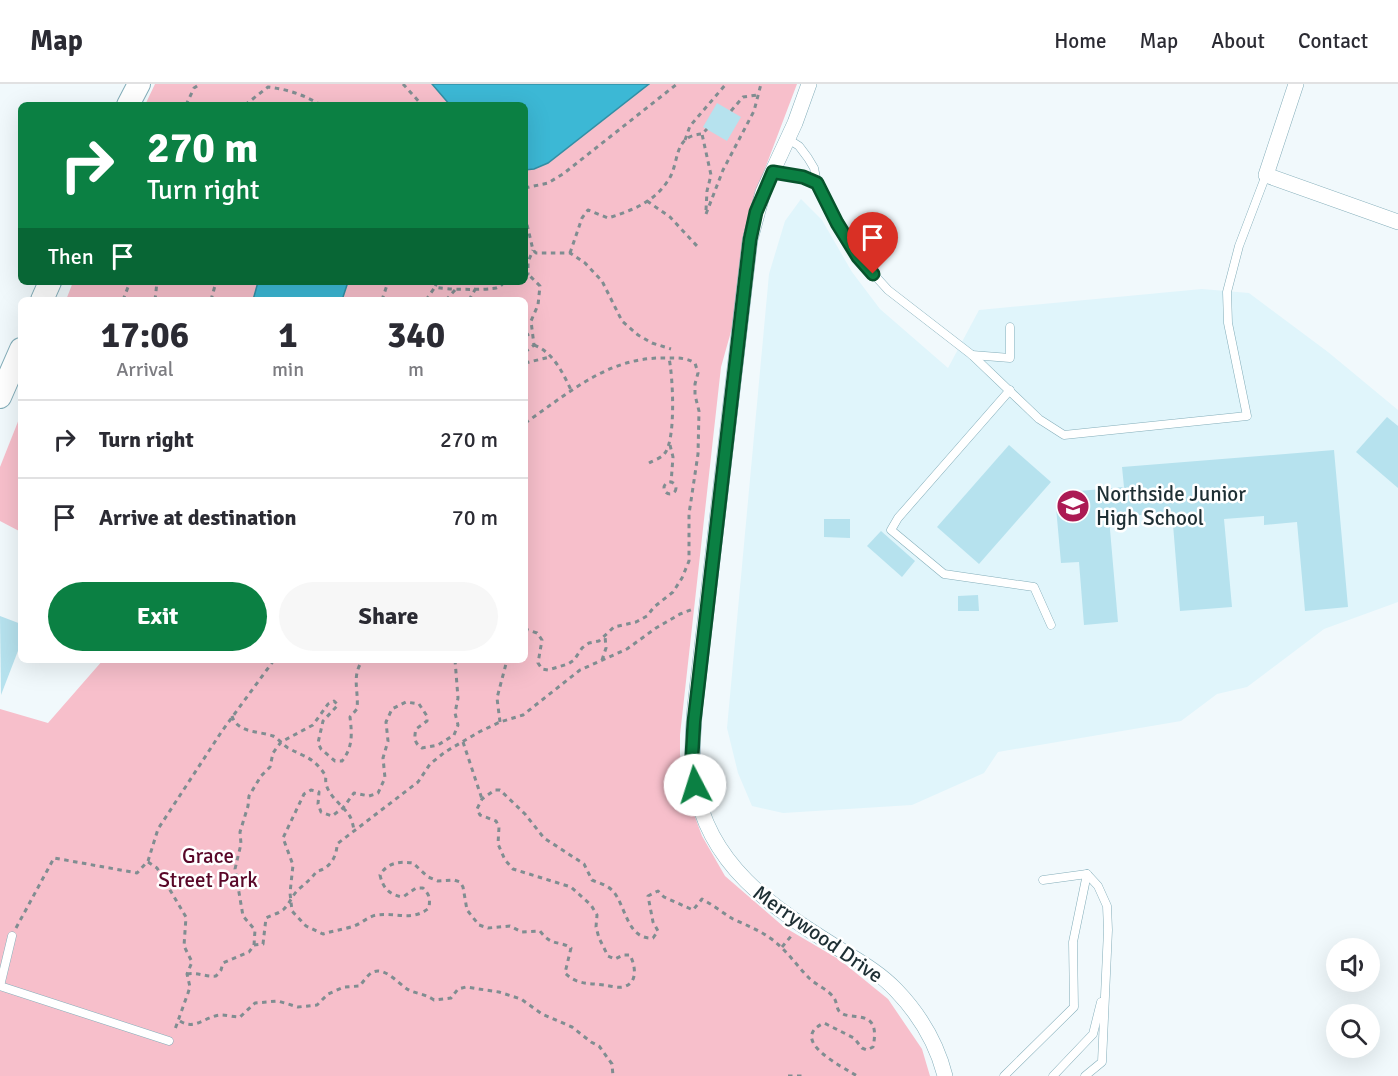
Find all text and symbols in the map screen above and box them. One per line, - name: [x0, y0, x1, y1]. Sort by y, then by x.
- text: Map: [30, 24, 83, 58]
- text: Home: [1054, 28, 1107, 54]
- text: Map: [1140, 28, 1178, 54]
- text: About: [1211, 28, 1265, 54]
- text: Contact: [1298, 28, 1368, 54]
- text: 270 m: [147, 123, 258, 174]
- icon: right: [48, 126, 126, 204]
- text: Turn right: [147, 174, 260, 207]
- pin: [847, 212, 898, 274]
- icon: arrive: [856, 221, 889, 254]
- icon: arrive: [106, 240, 139, 273]
- text: Then: [48, 243, 94, 270]
- text: 17:06: [101, 313, 189, 358]
- text: 1: [278, 313, 298, 358]
- text: 340: [387, 313, 445, 358]
- text: Arrival: [116, 357, 174, 382]
- text: min: [272, 357, 304, 382]
- text: m: [408, 357, 424, 382]
- icon: right: [48, 423, 81, 456]
- text: Turn right: [99, 426, 194, 453]
- text: 270 m: [440, 426, 498, 453]
- place label: Northside Junior High School: [1096, 481, 1246, 531]
- school or university icon: Northside Junior High School: [1055, 488, 1091, 524]
- icon: arrive: [48, 501, 81, 534]
- text: Arrive at destination: [99, 504, 296, 531]
- text: 70 m: [452, 504, 498, 531]
- button: Exit: [48, 582, 267, 651]
- button: Share: [279, 582, 498, 651]
- position arrow: [663, 753, 727, 817]
- park label: Grace Street Park: [158, 843, 258, 893]
- street label: Merrywood Drive: [748, 880, 888, 988]
- map controls: [1326, 938, 1380, 1058]
- button: sound: [1326, 938, 1380, 992]
- button: search: [1326, 1004, 1380, 1058]

